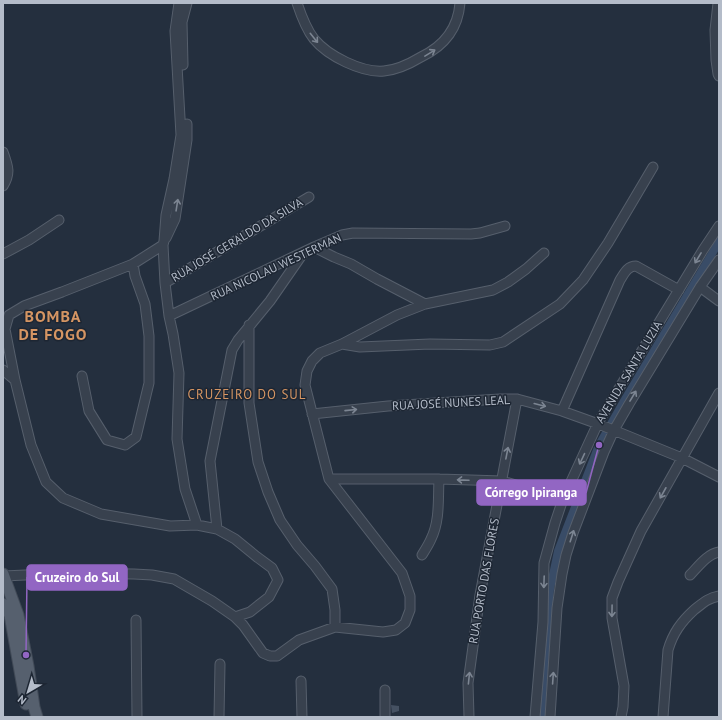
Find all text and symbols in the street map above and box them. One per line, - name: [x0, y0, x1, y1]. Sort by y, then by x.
- one-way arrow: [310, 32, 318, 43]
- one-way arrow: [424, 48, 436, 56]
- street label: RUA JOSÉ GERALDO DA SILVA: [168, 194, 305, 285]
- one-way arrow: [174, 199, 182, 212]
- street label: RUA NICOLAU WESTERMAN: [208, 230, 344, 303]
- one-way arrow: [694, 252, 702, 263]
- district label: BOMBA DE FOGO: [18, 306, 88, 344]
- street label: AVENIDA SANTA LUZIA: [592, 318, 665, 426]
- district label: CRUZEIRO DO SUL: [188, 386, 306, 403]
- one-way arrow: [630, 390, 638, 402]
- street label: RUA JOSÉ NUNES LEAL: [392, 392, 510, 413]
- one-way arrow: [533, 402, 546, 409]
- one-way arrow: [344, 406, 357, 414]
- one-way arrow: [503, 447, 511, 460]
- one-way arrow: [578, 453, 585, 465]
- one-way arrow: [457, 476, 470, 484]
- callout: Córrego Ipiranga: [477, 480, 586, 505]
- text: Córrego Ipiranga: [485, 484, 577, 501]
- one-way arrow: [659, 487, 667, 499]
- street label: RUA PORTO DAS FLORES: [465, 517, 502, 645]
- one-way arrow: [569, 530, 576, 543]
- callout: Cruzeiro do Sul: [27, 565, 127, 590]
- text: Cruzeiro do Sul: [35, 569, 119, 586]
- one-way arrow: [540, 575, 548, 588]
- one-way arrow: [608, 604, 616, 617]
- north arrow: [8, 672, 48, 712]
- one-way arrow: [465, 672, 473, 685]
- one-way arrow: [549, 672, 556, 685]
- text: N: [15, 692, 29, 708]

